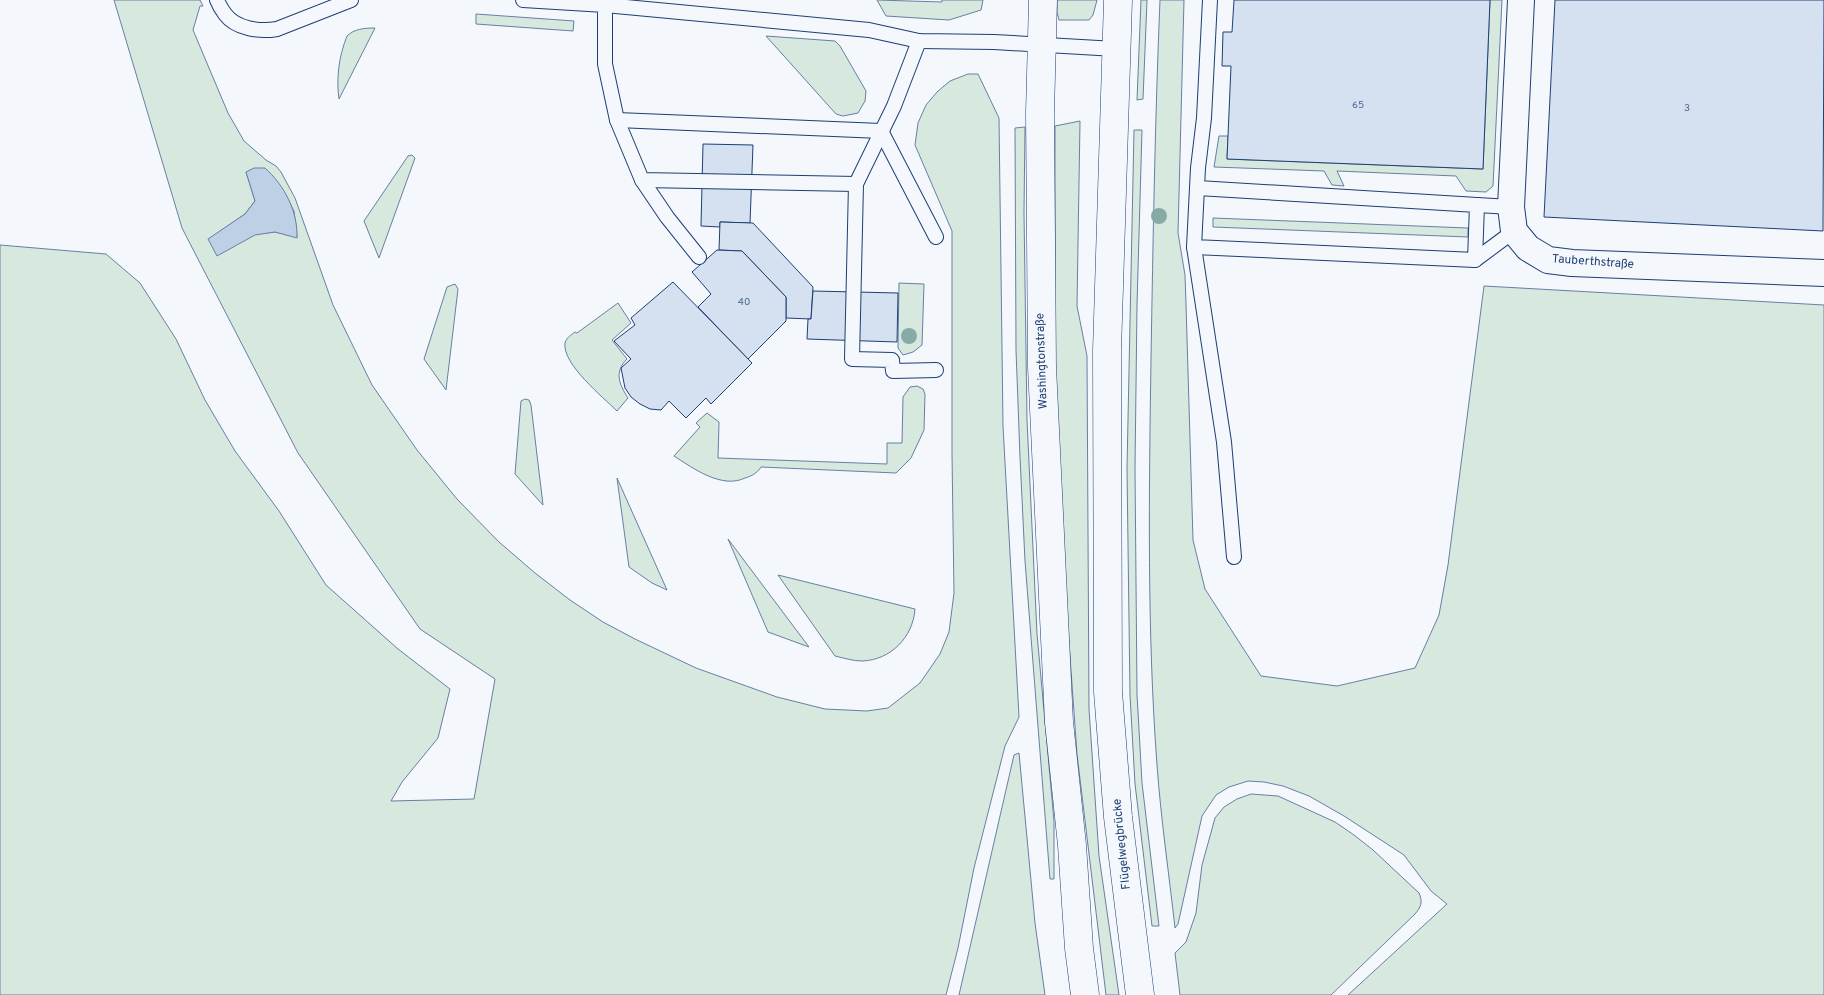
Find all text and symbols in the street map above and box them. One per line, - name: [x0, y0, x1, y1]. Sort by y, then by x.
- house number: 65: [1352, 99, 1364, 112]
- house number: 3: [1684, 102, 1690, 115]
- street label: Tauberthstraße: [1551, 251, 1635, 273]
- house number: 40: [738, 296, 750, 309]
- street label: Washingtonstraße: [1032, 313, 1052, 409]
- street label: Flügelwegbrücke: [1109, 798, 1135, 890]

